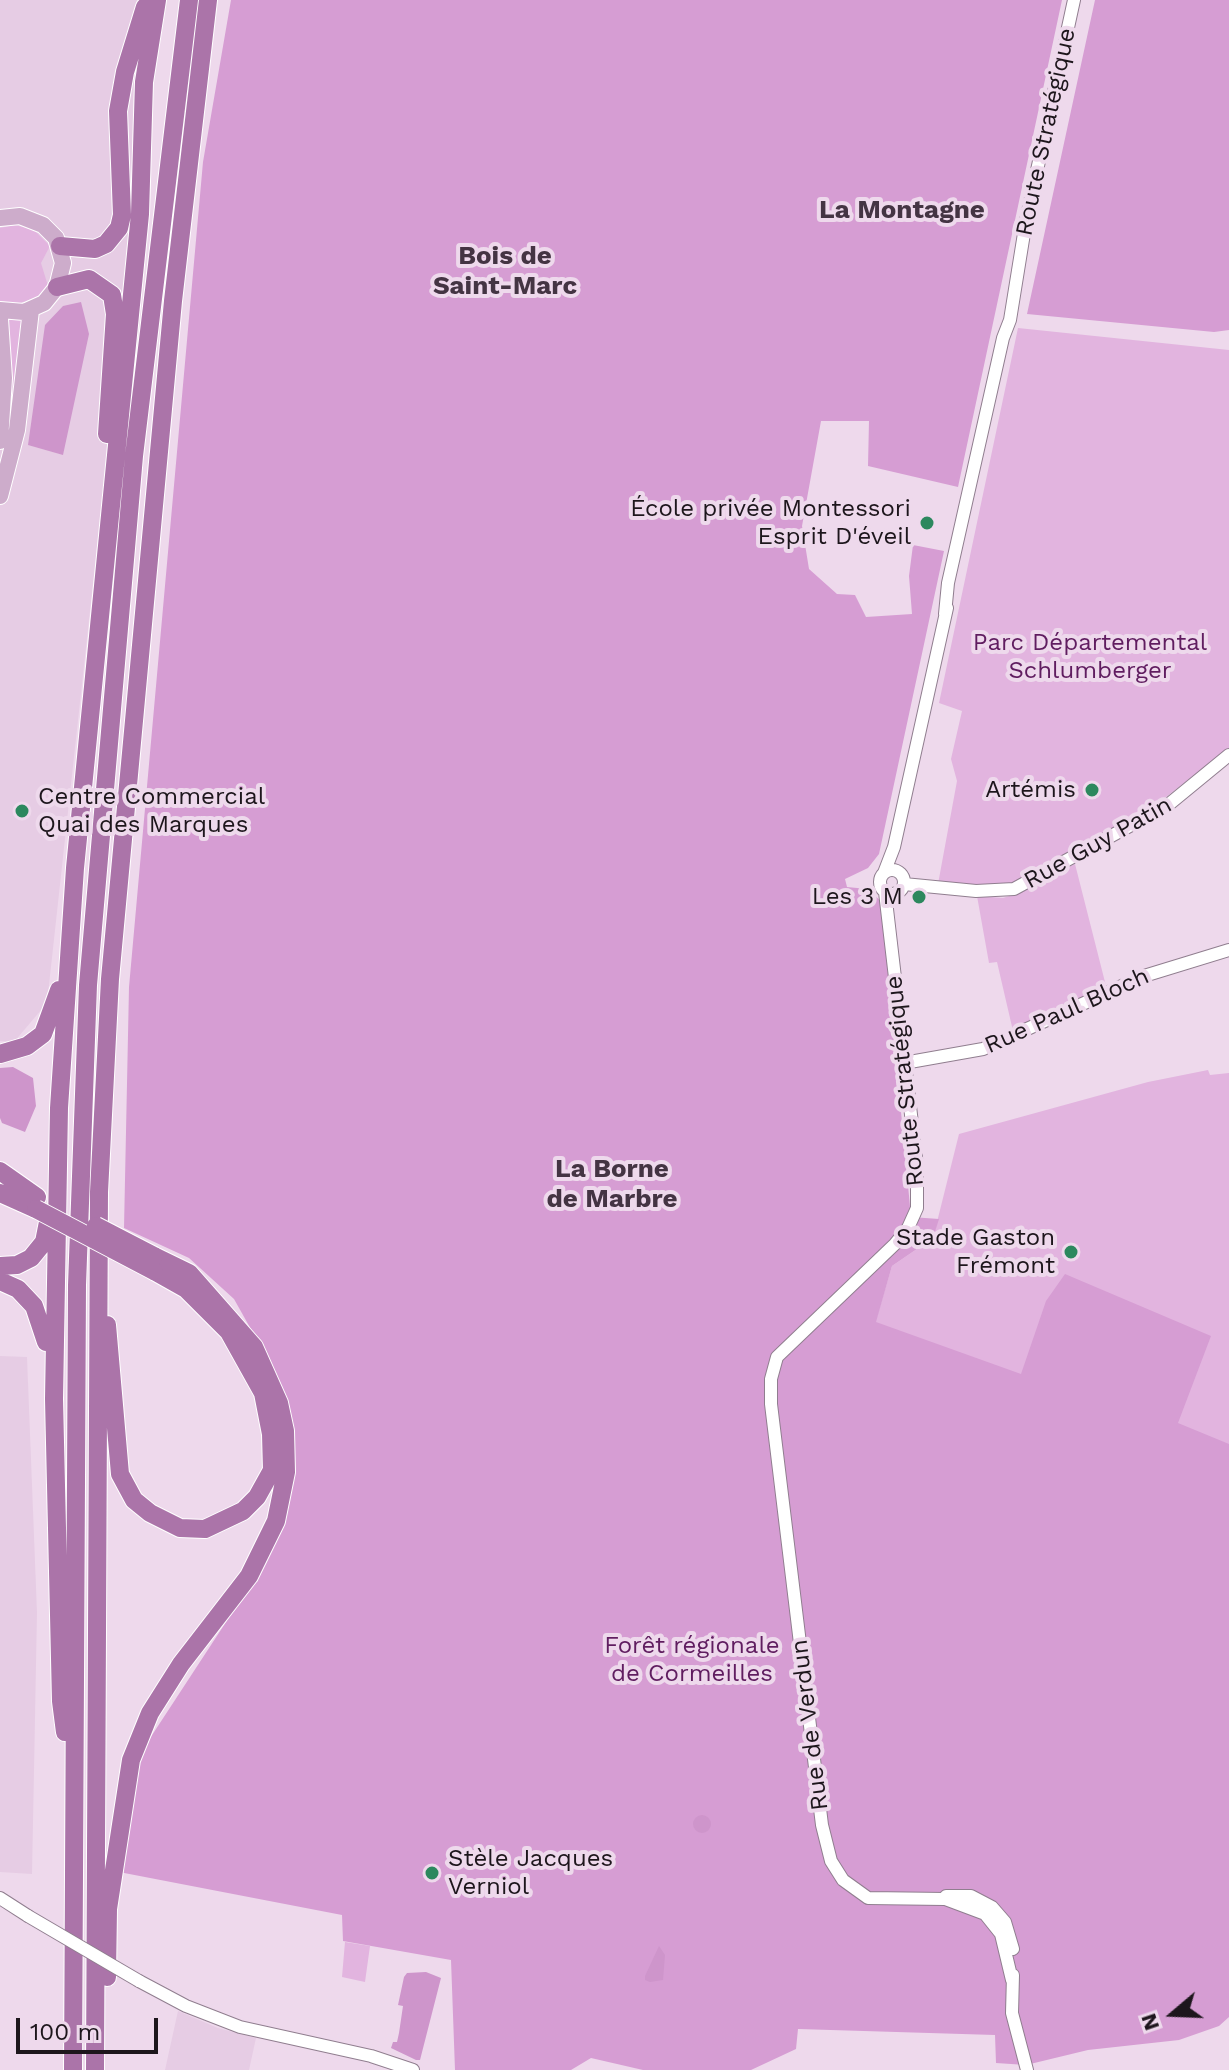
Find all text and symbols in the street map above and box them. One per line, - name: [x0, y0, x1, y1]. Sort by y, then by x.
- street label: Route Stratégique: [1010, 26, 1082, 238]
- district label: La Montagne: [819, 194, 985, 226]
- district label: Bois de Saint-Marc: [433, 240, 577, 302]
- place label: École privée Montessori Esprit D'éveil: [630, 495, 911, 551]
- marker: École privée Montessori Esprit D'éveil: [918, 514, 936, 532]
- park label: Parc Départemental Schlumberger: [973, 629, 1207, 685]
- place label: Artémis: [985, 776, 1076, 804]
- marker: Artémis: [1083, 781, 1101, 799]
- place label: Centre Commercial Quai des Marques: [38, 783, 265, 839]
- street label: Rue Guy Patin: [1019, 791, 1177, 895]
- marker: Centre Commercial Quai des Marques: [13, 802, 31, 820]
- place label: Les 3 M: [812, 883, 903, 911]
- marker: Les 3 M: [910, 888, 928, 906]
- street label: Rue Paul Bloch: [980, 962, 1154, 1060]
- street label: Route Stratégique: [880, 974, 930, 1188]
- district label: La Borne de Marbre: [547, 1153, 677, 1214]
- place label: Stade Gaston Frémont: [896, 1224, 1055, 1280]
- marker: Stade Gaston Frémont: [1062, 1243, 1080, 1261]
- park label: Forêt régionale de Cormeilles: [604, 1632, 780, 1688]
- street label: Rue de Verdun: [785, 1638, 835, 1812]
- place label: Stèle Jacques Verniol: [448, 1845, 613, 1901]
- marker: Stèle Jacques Verniol: [423, 1864, 441, 1882]
- north arrow: [1133, 1974, 1213, 2054]
- scale bar: [20, 2002, 162, 2052]
- text: N: [1135, 2010, 1164, 2034]
- text: 100 m: [30, 2018, 100, 2046]

